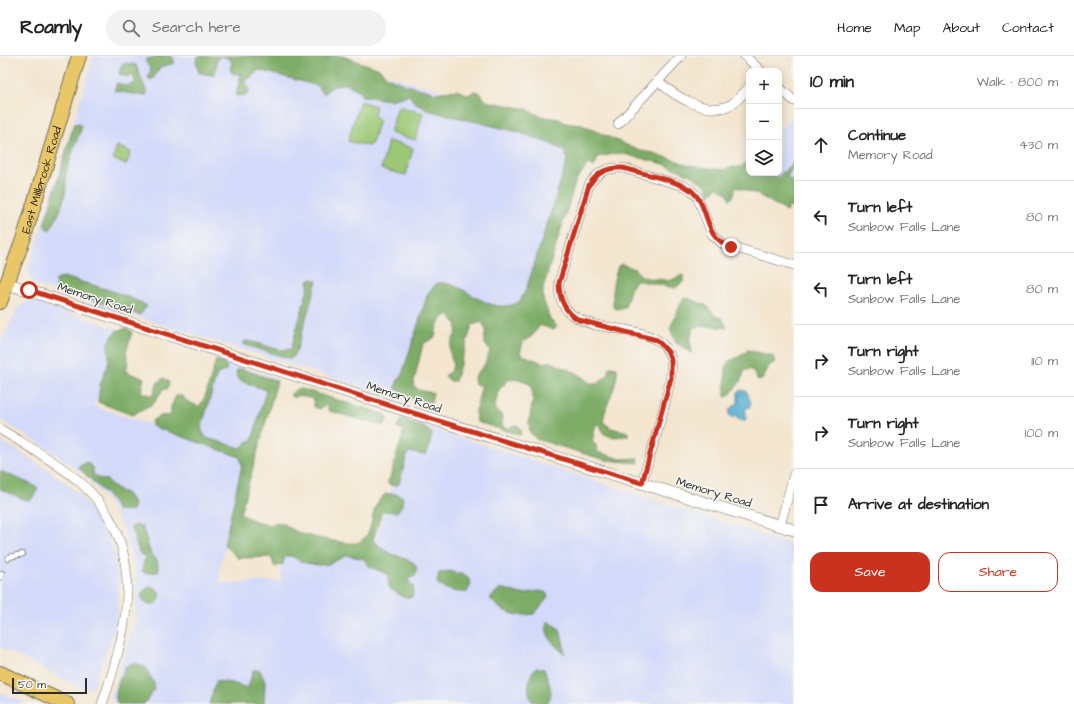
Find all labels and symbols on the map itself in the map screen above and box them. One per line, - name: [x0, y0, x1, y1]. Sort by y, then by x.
- street label: East Millbrook Road: [18, 124, 66, 236]
- route end: [722, 238, 740, 256]
- street label: Memory Road: [55, 278, 135, 320]
- route start: [20, 281, 38, 299]
- street label: Memory Road: [364, 377, 444, 419]
- street label: Memory Road: [674, 473, 754, 513]
- scale bar: [12, 676, 87, 695]

